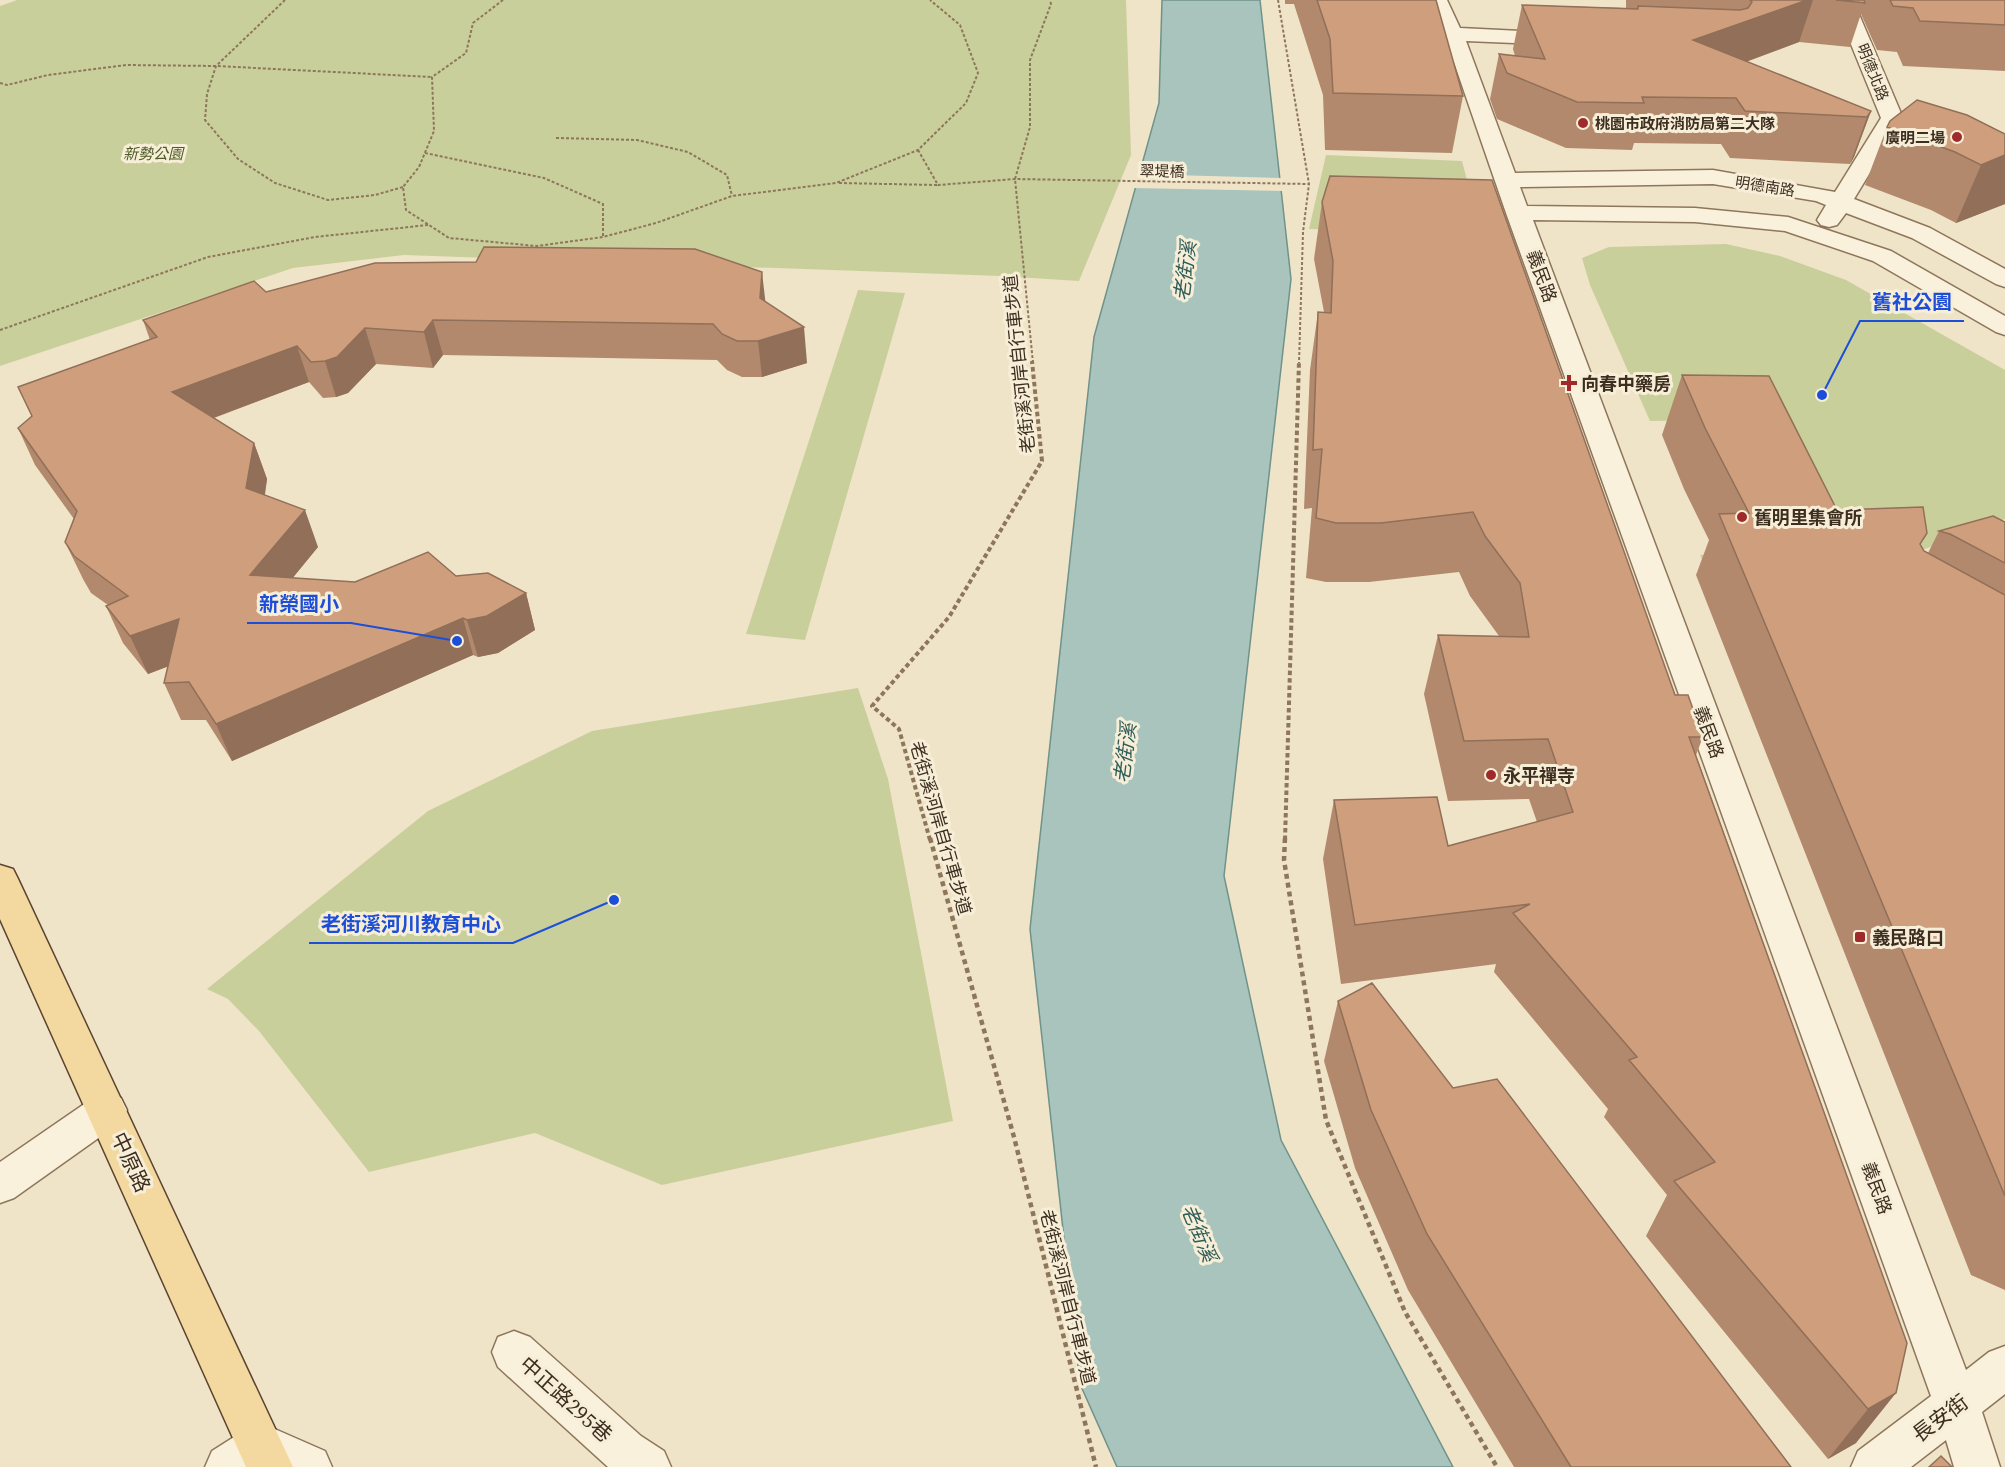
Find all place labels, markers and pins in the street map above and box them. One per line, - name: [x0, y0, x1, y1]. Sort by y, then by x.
- place label: 桃園市政府消防局第二大隊: [1595, 113, 1775, 134]
- marker: 桃園市政府消防局第二大隊: [1576, 116, 1590, 130]
- place label: 廣明二場: [1885, 127, 1945, 148]
- marker: 廣明二場: [1950, 130, 1964, 144]
- callout: 舊社公園: [1860, 283, 1964, 321]
- place label: 向春中藥房: [1581, 371, 1671, 396]
- marker: 向春中藥房: [1562, 376, 1576, 390]
- place label: 舊明里集會所: [1754, 505, 1862, 530]
- marker: 舊明里集會所: [1735, 510, 1749, 524]
- callout: 新榮國小: [247, 585, 351, 623]
- place label: 永平禪寺: [1503, 763, 1575, 788]
- marker: 永平禪寺: [1484, 768, 1498, 782]
- callout: 老街溪河川教育中心: [309, 905, 513, 943]
- place label: 義民路口: [1872, 925, 1944, 950]
- marker: 義民路口: [1853, 930, 1867, 944]

